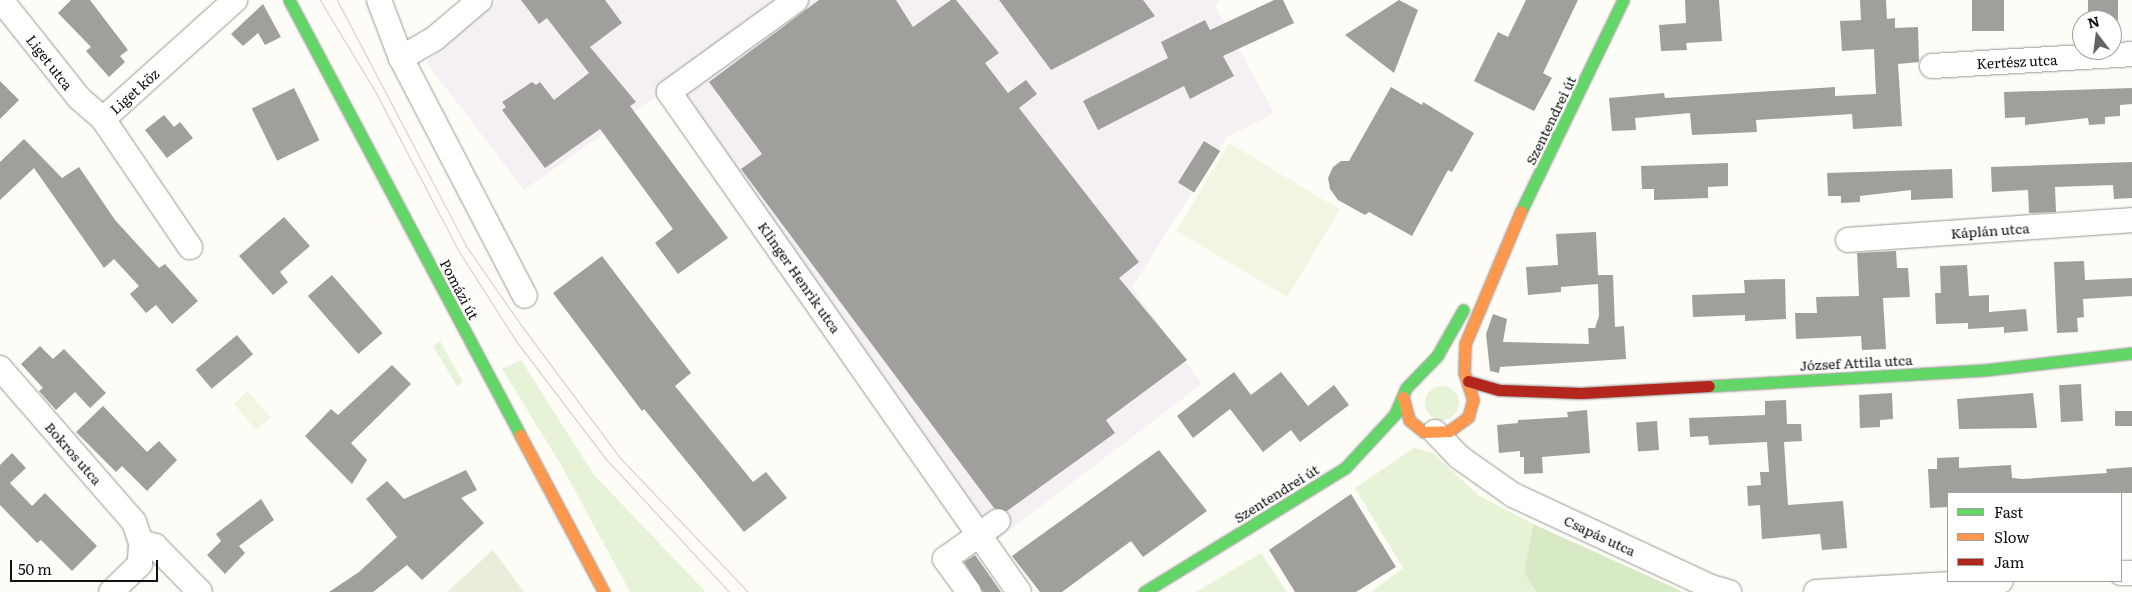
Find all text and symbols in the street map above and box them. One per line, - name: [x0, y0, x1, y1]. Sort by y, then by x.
- north arrow: [2072, 10, 2122, 60]
- text: N: [2085, 10, 2102, 33]
- street label: Liget utca: [23, 31, 77, 93]
- street label: Kertész utca: [1976, 50, 2058, 72]
- street label: Liget köz: [106, 65, 162, 117]
- street label: Szentendrei út: [1521, 73, 1579, 167]
- street label: Klinger Henrik utca: [755, 218, 845, 336]
- street label: Káplán utca: [1950, 219, 2030, 241]
- street label: Pomázi út: [437, 256, 483, 322]
- street label: József Attila utca: [1799, 351, 1913, 373]
- street label: Bokros utca: [42, 418, 106, 488]
- street label: Szentendrei út: [1230, 460, 1322, 526]
- legend: [1947, 492, 2122, 582]
- text: Fast: [1994, 500, 2023, 523]
- street label: Csapás utca: [1561, 511, 1639, 559]
- text: Slow: [1994, 525, 2029, 548]
- scale bar: [12, 550, 160, 582]
- text: Jam: [1994, 550, 2024, 573]
- text: 50 m: [18, 557, 52, 580]

